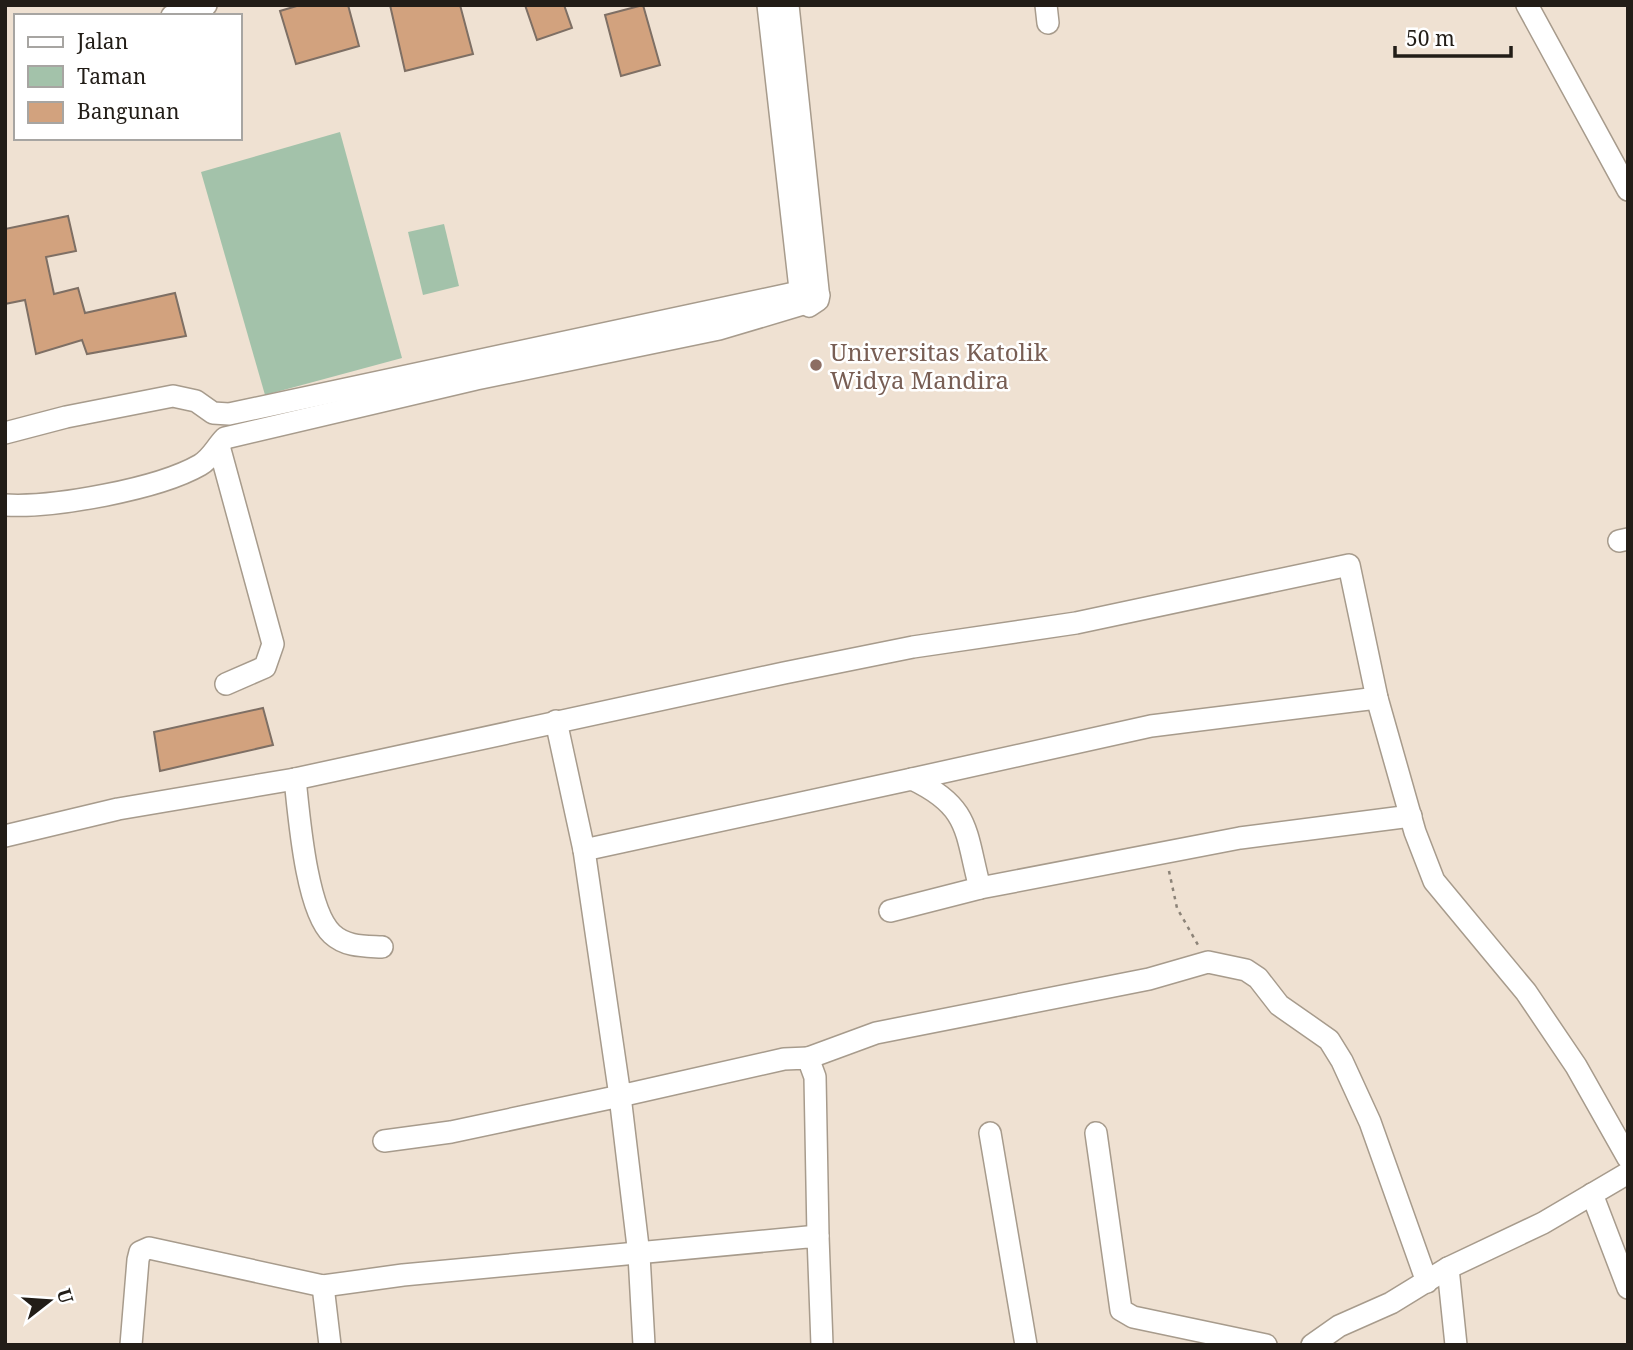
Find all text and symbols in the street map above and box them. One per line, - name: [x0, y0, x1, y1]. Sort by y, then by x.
- legend: [14, 14, 242, 140]
- scale bar: [1395, 14, 1510, 58]
- text: 50 m: [1406, 24, 1455, 52]
- text: Jalan: [76, 27, 128, 55]
- text: Taman: [77, 62, 146, 90]
- text: Bangunan: [77, 97, 180, 125]
- place label: Universitas Katolik Widya Mandira: [830, 335, 1049, 396]
- marker: Universitas Katolik Widya Mandira: [808, 357, 824, 373]
- north arrow: [14, 1266, 84, 1336]
- text: U: [51, 1285, 80, 1307]

